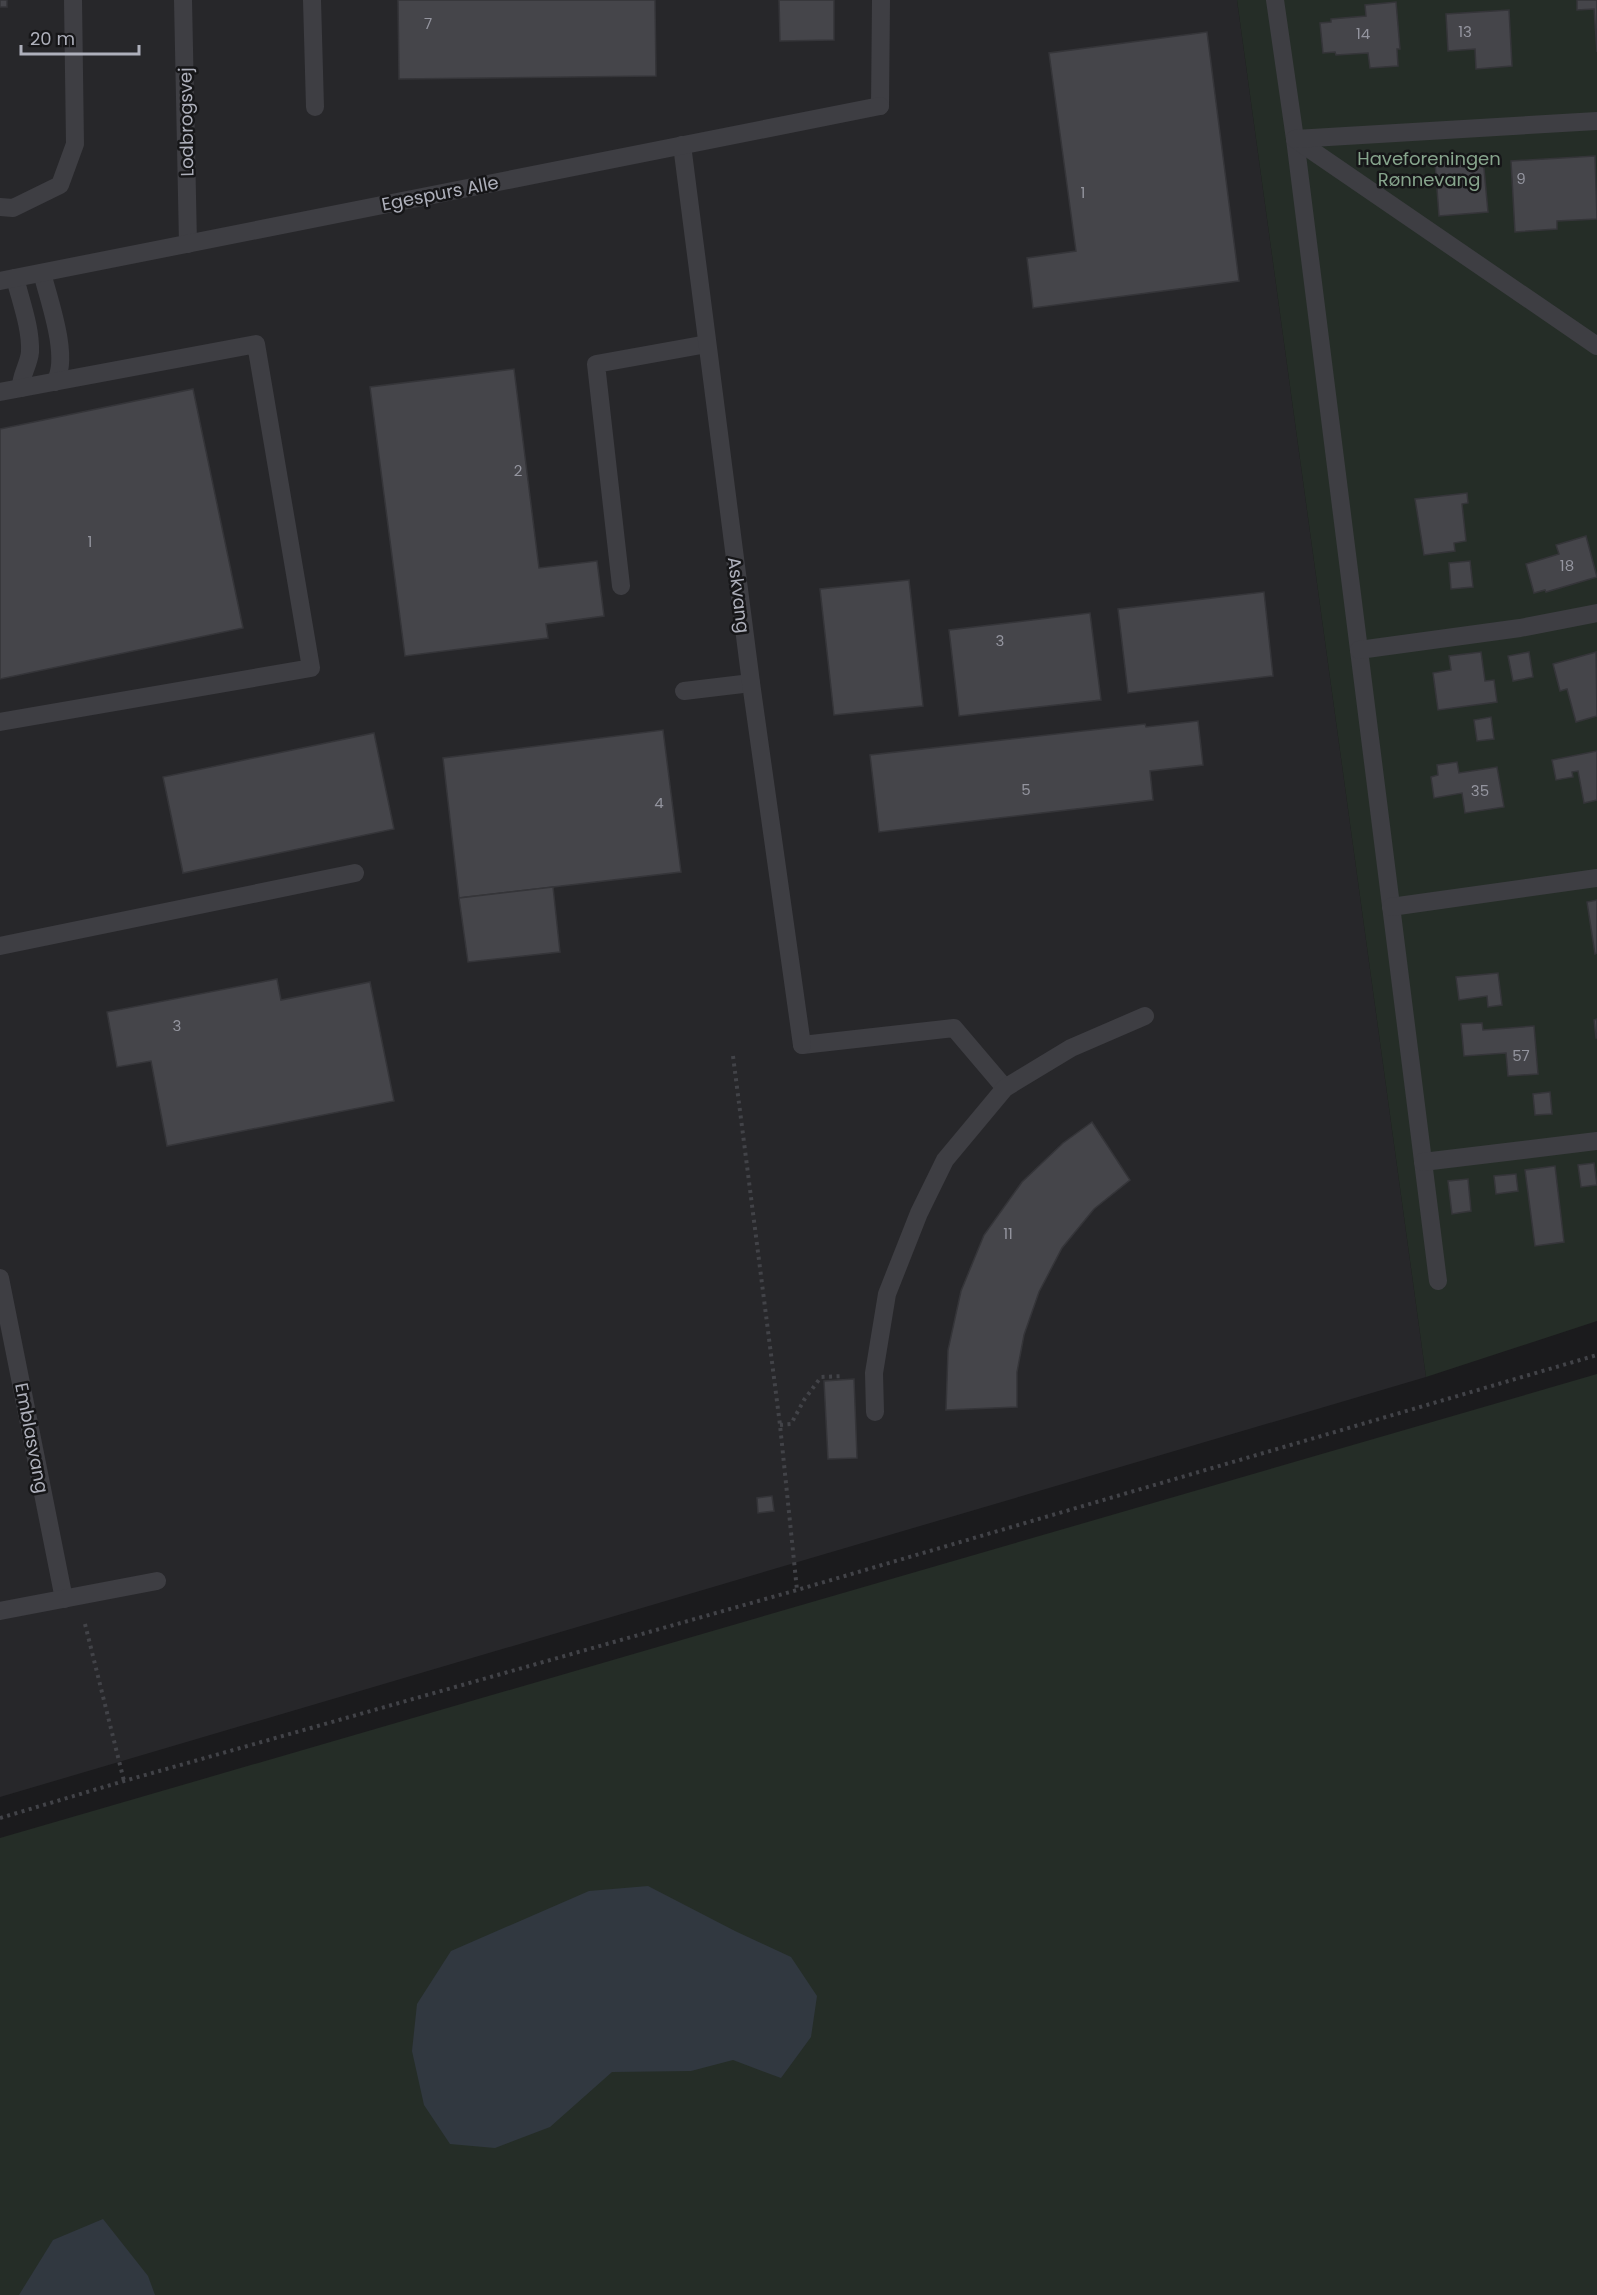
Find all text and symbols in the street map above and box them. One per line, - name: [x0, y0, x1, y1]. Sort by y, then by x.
- house number: 7: [424, 13, 432, 34]
- scale bar: [21, 18, 140, 56]
- house number: 13: [1458, 21, 1472, 42]
- house number: 14: [1356, 23, 1370, 44]
- text: 20 m: [30, 26, 75, 51]
- street label: Lodbrogsvej: [173, 67, 199, 177]
- park label: Haveforeningen Rønnevang: [1357, 146, 1501, 192]
- house number: 9: [1516, 168, 1526, 189]
- street label: Egespurs Alle: [379, 169, 501, 217]
- house number: 1: [1081, 182, 1085, 203]
- house number: 2: [514, 460, 522, 481]
- house number: 1: [88, 531, 92, 552]
- street label: Askvang: [722, 555, 756, 635]
- house number: 18: [1560, 555, 1574, 576]
- house number: 3: [996, 630, 1004, 651]
- house number: 5: [1021, 779, 1031, 800]
- house number: 35: [1471, 780, 1489, 801]
- house number: 4: [654, 792, 664, 813]
- house number: 3: [173, 1015, 181, 1036]
- house number: 57: [1512, 1045, 1530, 1066]
- house number: 11: [1003, 1223, 1013, 1244]
- street label: Emblasvang: [9, 1381, 55, 1495]

